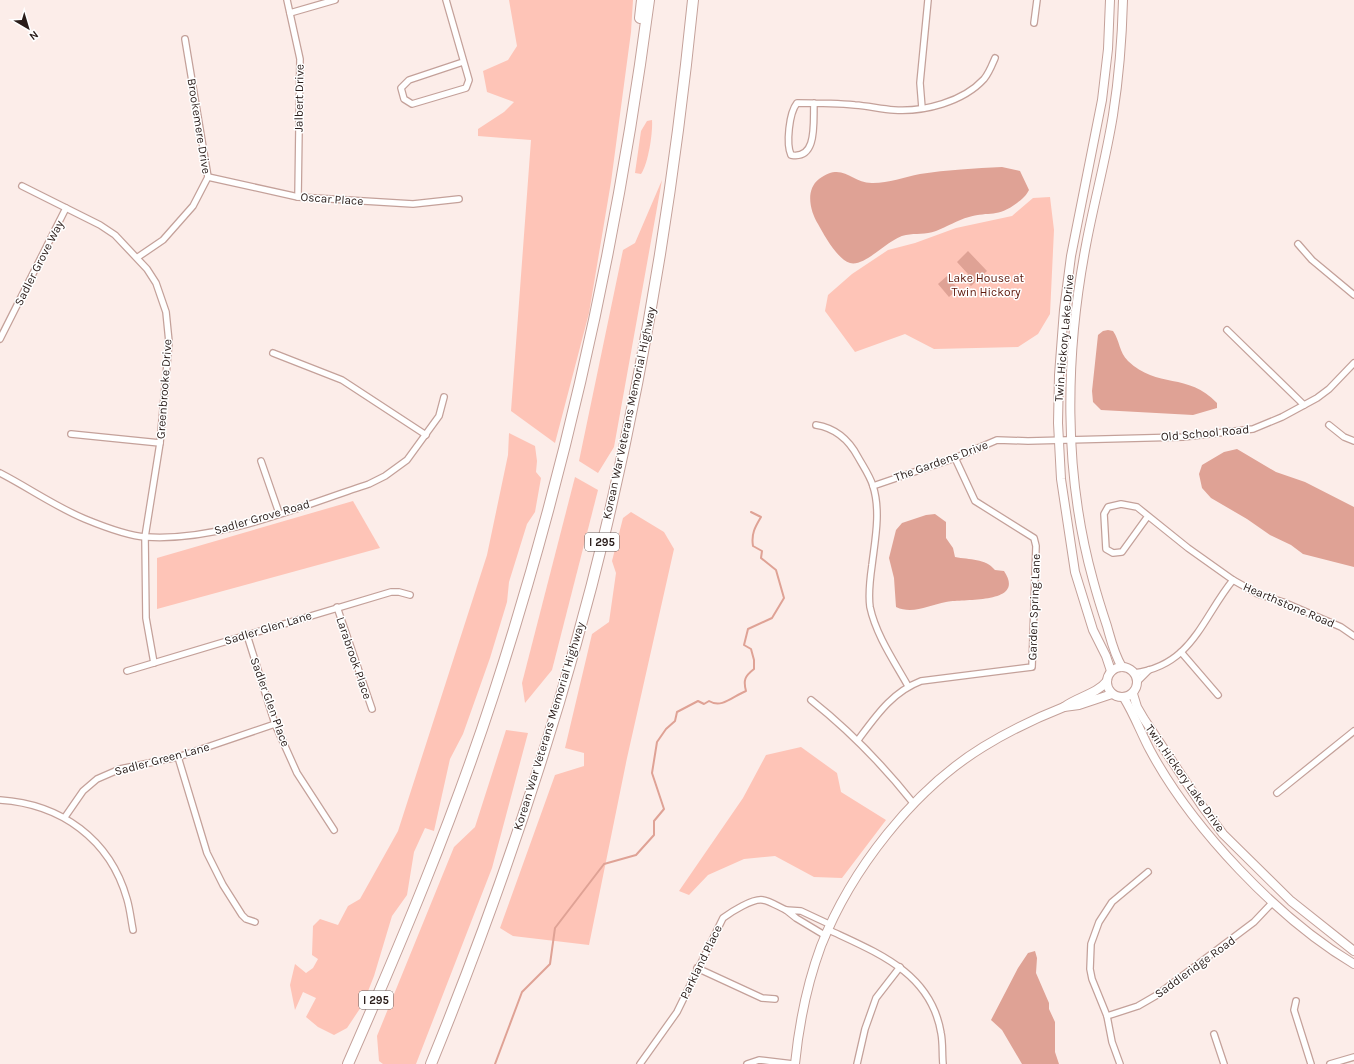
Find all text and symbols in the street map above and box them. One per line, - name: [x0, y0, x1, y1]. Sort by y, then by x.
- north arrow: [8, 8, 48, 48]
- text: N: [27, 28, 41, 43]
- street label: Jalbert Drive: [291, 64, 307, 132]
- street label: Brookemere Drive: [185, 77, 213, 175]
- street label: Oscar Place: [300, 190, 364, 208]
- street label: Sadler Grove Way: [11, 218, 67, 308]
- park label: Lake House at Twin Hickory: [948, 271, 1025, 299]
- street label: Twin Hickory Lake Drive: [1051, 274, 1077, 402]
- street label: Korean War Veterans Memorial Highway: [600, 305, 658, 521]
- street label: Greenbrooke Drive: [154, 339, 174, 439]
- street label: Old School Road: [1160, 422, 1250, 444]
- street label: The Gardens Drive: [892, 438, 990, 484]
- street label: Sadler Grove Road: [212, 497, 312, 537]
- road number: I 295: [585, 533, 619, 551]
- street label: Garden Spring Lane: [1025, 553, 1043, 661]
- street label: Hearthstone Road: [1241, 579, 1337, 631]
- street label: Sadler Glen Lane: [223, 608, 313, 648]
- street label: Larabrook Place: [333, 615, 375, 701]
- street label: Korean War Veterans Memorial Highway: [511, 620, 588, 832]
- street label: Sadler Glen Place: [247, 655, 293, 749]
- street label: Twin Hickory Lake Drive: [1143, 722, 1227, 834]
- street label: Sadler Green Lane: [113, 740, 211, 778]
- street label: Parkland Place: [677, 923, 725, 1001]
- street label: Saddleridge Road: [1152, 933, 1238, 1001]
- road number: I 295: [359, 991, 393, 1009]

